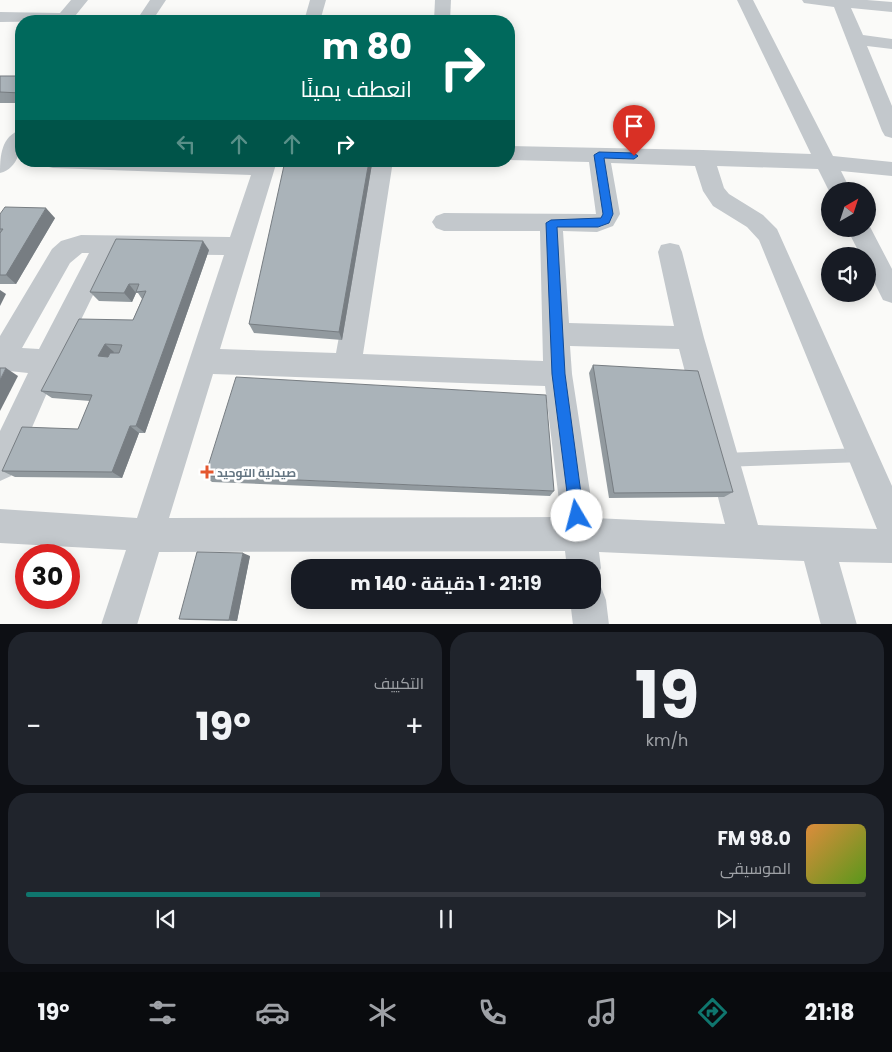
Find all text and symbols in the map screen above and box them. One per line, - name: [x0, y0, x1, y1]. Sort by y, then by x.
- text: 80 m: [322, 22, 412, 71]
- icon: right: [430, 35, 495, 100]
- text: انعطف يمينًا: [301, 74, 412, 105]
- pin: [613, 105, 655, 156]
- icon: arrive: [620, 112, 648, 140]
- icon: left: [172, 130, 200, 158]
- icon: ahead: [225, 130, 253, 158]
- icon: ahead: [278, 130, 306, 158]
- icon: right: [331, 130, 359, 158]
- north arrow: [821, 182, 876, 238]
- map controls: [821, 182, 876, 302]
- button: sound: [821, 247, 876, 302]
- place label: صيدلية التوحيد: [217, 464, 296, 481]
- marker: صيدلية التوحيد: [201, 466, 213, 478]
- position arrow: [550, 489, 602, 541]
- speed limit sign: 30: [15, 544, 80, 609]
- text: 21:19 · 1 دقيقة · 140 m: [350, 570, 542, 597]
- text: 19: [635, 650, 699, 741]
- text: التكييف: [374, 672, 424, 695]
- text: 19°: [196, 700, 251, 753]
- text: −: [26, 707, 41, 746]
- text: +: [405, 707, 424, 746]
- text: km/h: [646, 729, 688, 752]
- text: 98.0 FM: [717, 825, 791, 852]
- text: الموسيقى: [720, 857, 791, 880]
- icon: previous: [152, 905, 180, 933]
- icon: pause: [432, 905, 460, 933]
- icon: next: [712, 905, 740, 933]
- icon: filters: [145, 995, 180, 1030]
- icon: car: [255, 995, 290, 1030]
- icon: climate: [365, 995, 400, 1030]
- icon: phone: [475, 995, 510, 1030]
- icon: music: [585, 995, 620, 1030]
- icon: directions: [695, 995, 730, 1030]
- text: 19°: [38, 997, 70, 1028]
- text: 21:18: [805, 997, 854, 1028]

